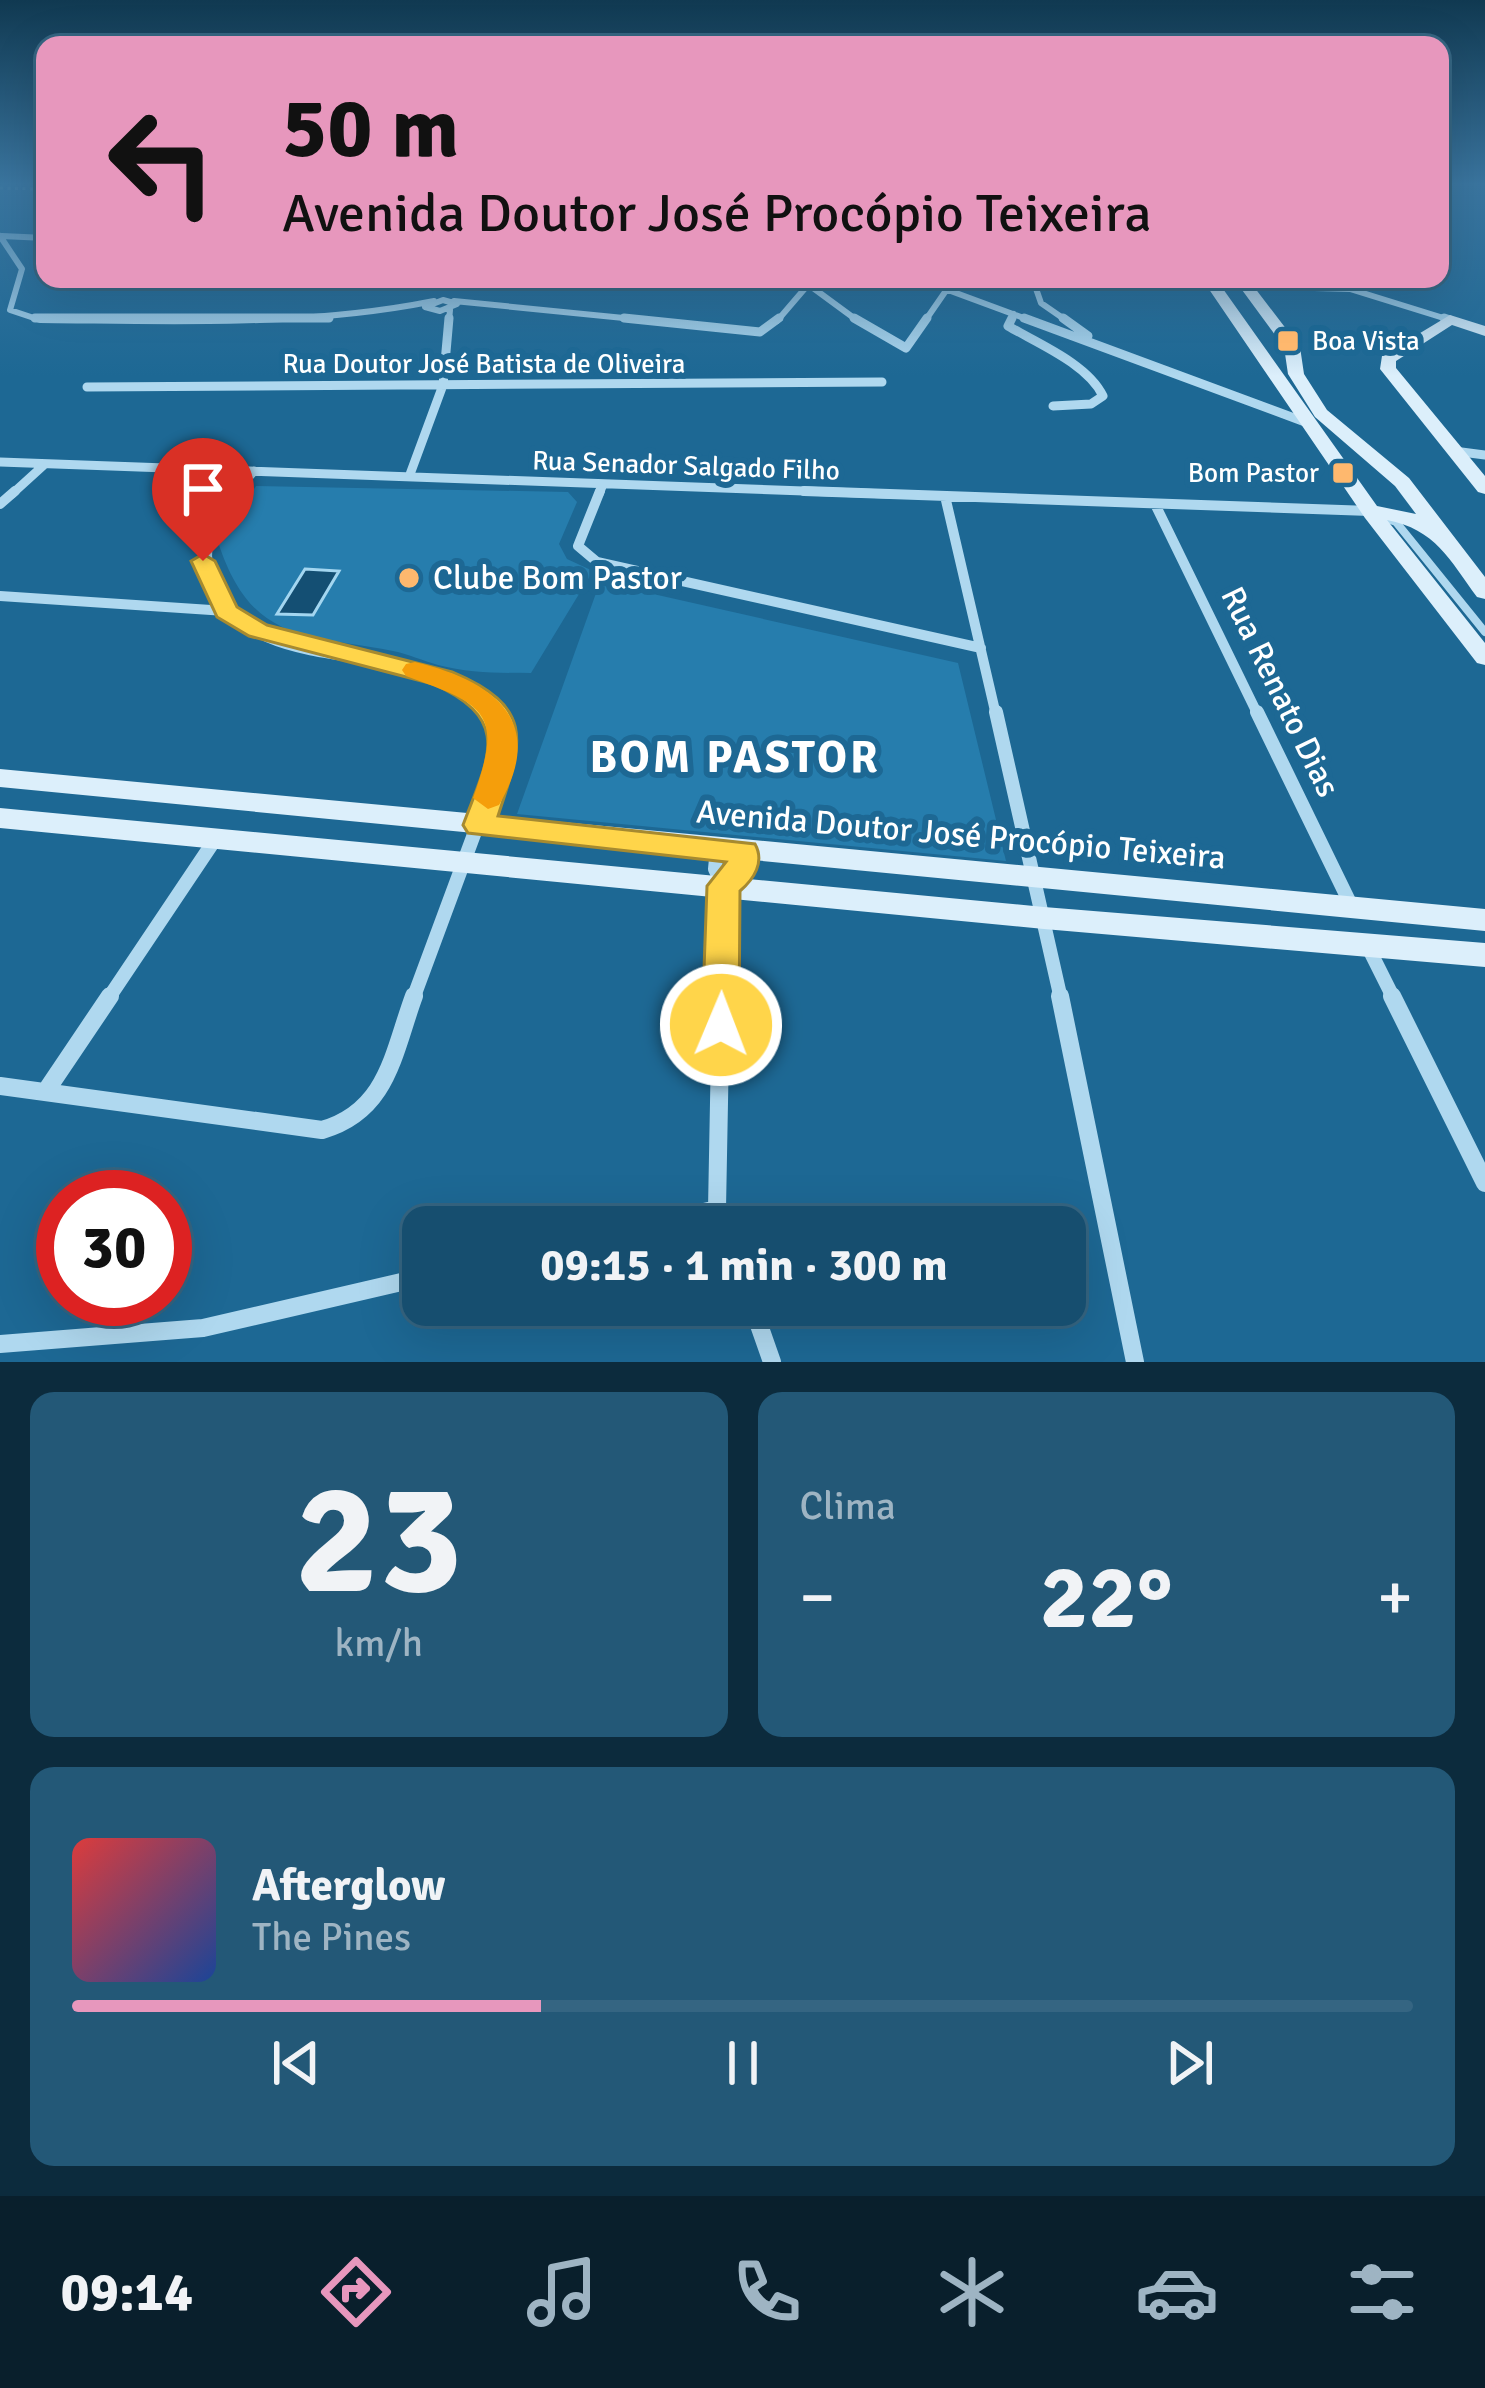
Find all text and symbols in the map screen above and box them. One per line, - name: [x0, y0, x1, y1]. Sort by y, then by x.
- text: 50 m: [282, 77, 459, 181]
- icon: left: [84, 84, 240, 240]
- text: Avenida Doutor José Procópio Teixeira: [282, 180, 1152, 247]
- place label: Boa Vista: [1312, 325, 1420, 358]
- marker: Boa Vista: [1275, 328, 1301, 354]
- street label: Rua Doutor José Batista de Oliveira: [282, 348, 686, 381]
- pin: [152, 438, 254, 561]
- street label: Rua Senador Salgado Filho: [532, 444, 840, 488]
- icon: arrive: [170, 456, 236, 522]
- place label: Bom Pastor: [1188, 457, 1319, 490]
- marker: Bom Pastor: [1330, 460, 1356, 486]
- place label: Clube Bom Pastor: [433, 558, 682, 599]
- marker: Clube Bom Pastor: [396, 565, 422, 591]
- street label: Rua Renato Dias: [1211, 580, 1349, 804]
- district label: BOM PASTOR: [589, 730, 881, 785]
- street label: Avenida Doutor José Procópio Teixeira: [695, 791, 1227, 879]
- position arrow: [658, 962, 784, 1088]
- speed limit sign: 30: [36, 1170, 192, 1326]
- text: 09:15 · 1 min · 300 m: [540, 1238, 948, 1293]
- text: 23: [295, 1444, 463, 1637]
- text: Clima: [800, 1482, 896, 1530]
- text: 22°: [1040, 1542, 1173, 1653]
- text: −: [800, 1557, 835, 1638]
- text: +: [1377, 1557, 1413, 1638]
- text: km/h: [335, 1619, 423, 1667]
- text: Afterglow: [252, 1858, 445, 1913]
- text: The Pines: [252, 1913, 411, 1961]
- icon: previous: [263, 2030, 329, 2096]
- icon: pause: [710, 2030, 776, 2096]
- icon: next: [1157, 2030, 1223, 2096]
- icon: directions: [314, 2250, 398, 2334]
- icon: music: [520, 2250, 604, 2334]
- icon: phone: [725, 2250, 809, 2334]
- icon: climate: [930, 2250, 1014, 2334]
- icon: car: [1135, 2250, 1219, 2334]
- icon: filters: [1340, 2250, 1424, 2334]
- text: 09:14: [61, 2259, 193, 2326]

